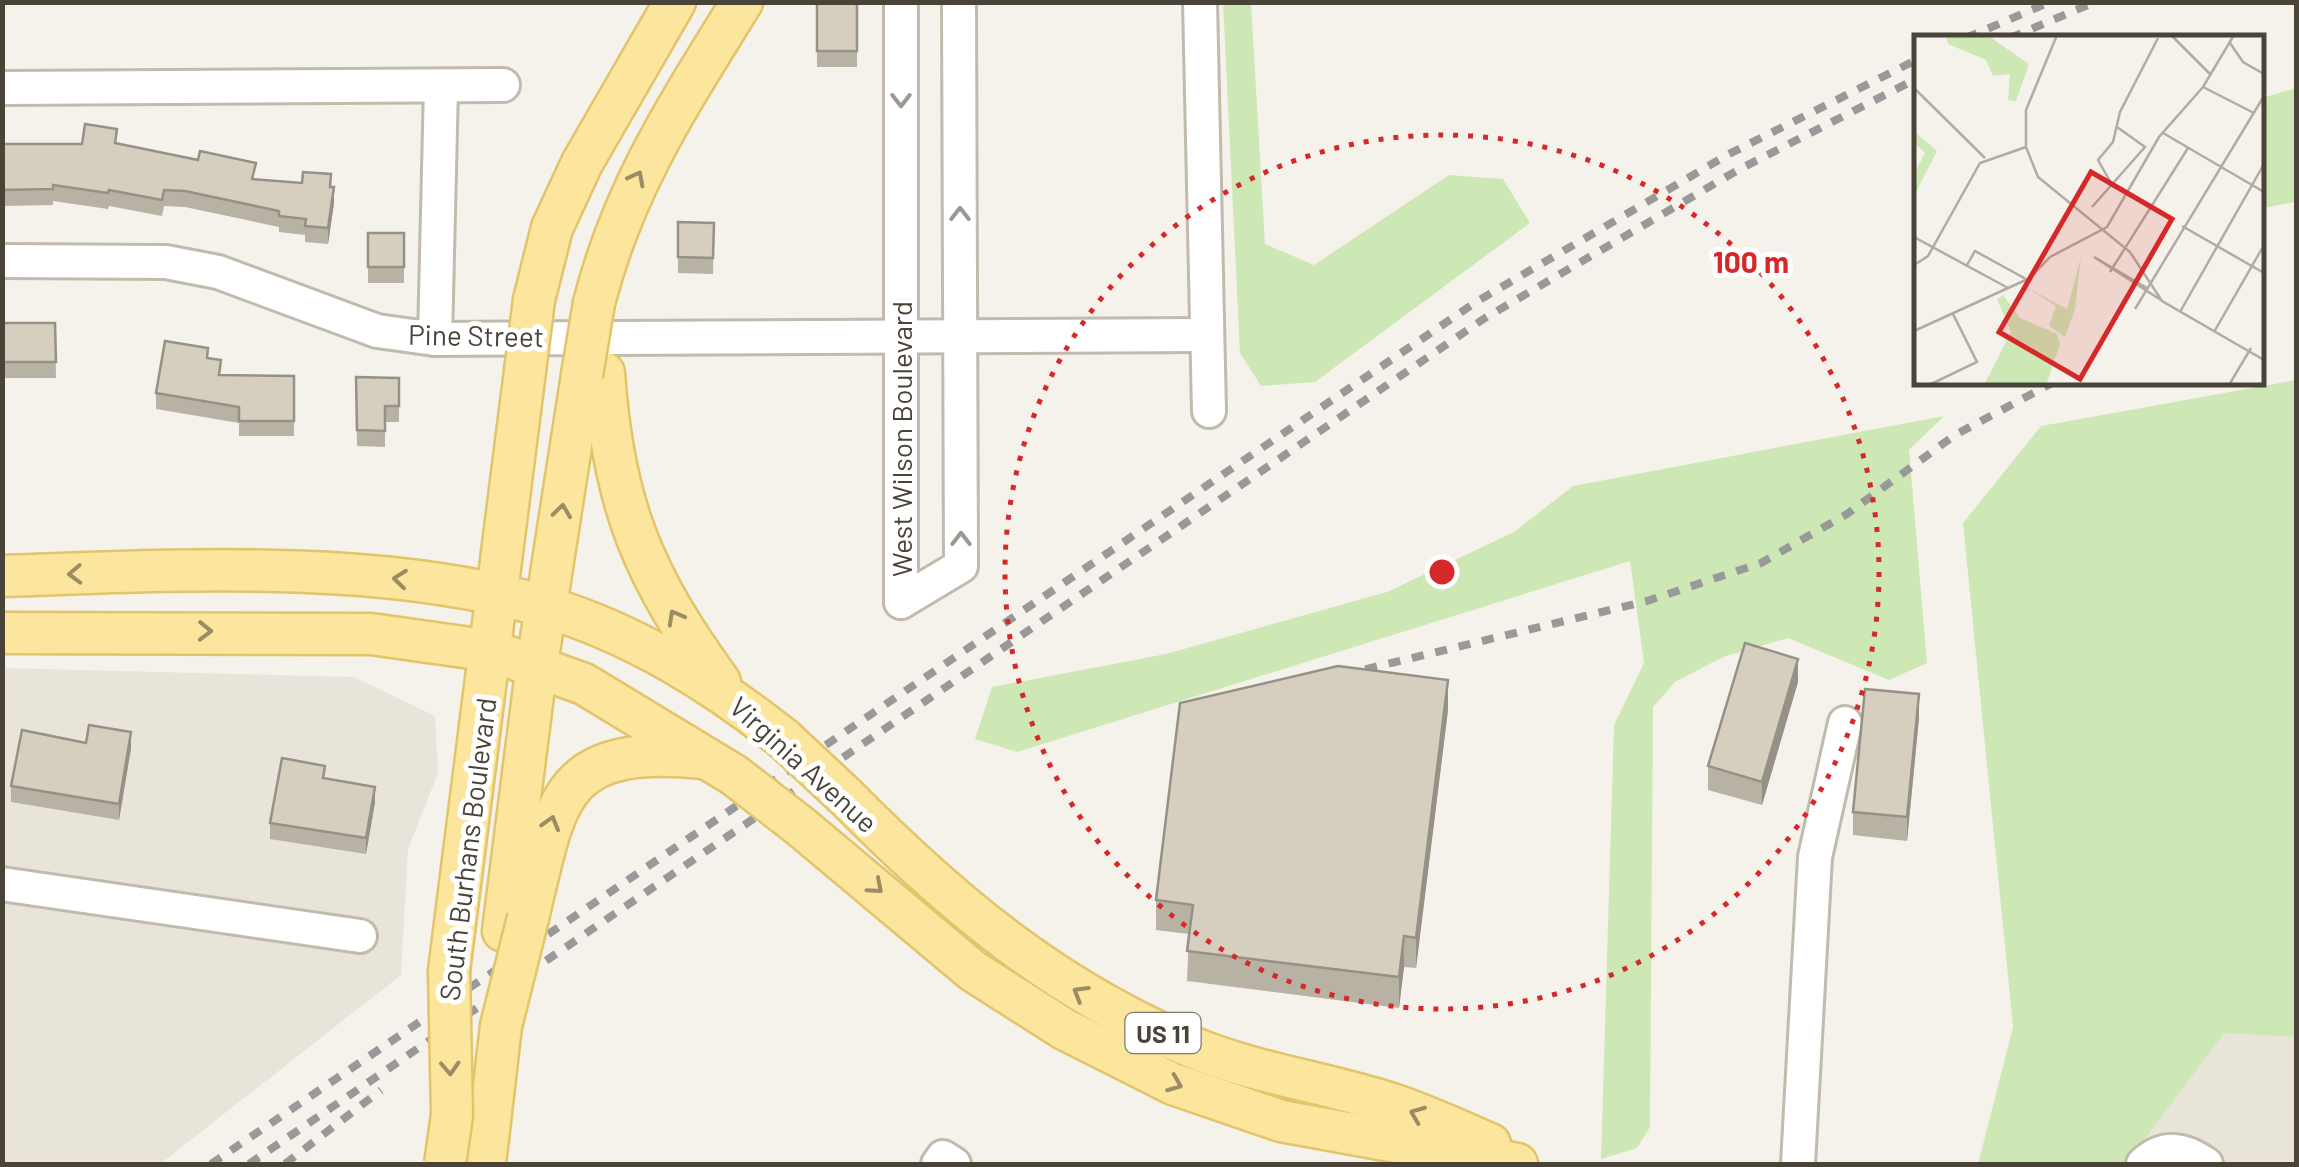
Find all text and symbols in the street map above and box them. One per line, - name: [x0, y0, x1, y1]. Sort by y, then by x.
- inset map: [1914, 35, 2264, 385]
- one-way arrow: [890, 92, 912, 108]
- one-way arrow: [625, 171, 645, 189]
- one-way arrow: [949, 205, 971, 220]
- text: 100 m: [1713, 243, 1789, 279]
- street label: West Wilson Boulevard: [884, 301, 918, 577]
- street label: Pine Street: [408, 317, 544, 353]
- one-way arrow: [551, 503, 572, 520]
- one-way arrow: [950, 530, 972, 546]
- centre of rings: [1424, 554, 1460, 590]
- one-way arrow: [67, 563, 82, 584]
- one-way arrow: [391, 569, 407, 590]
- one-way arrow: [668, 610, 688, 628]
- one-way arrow: [197, 621, 213, 642]
- street label: Virginia Avenue: [723, 689, 885, 839]
- street label: South Burhans Boulevard: [432, 696, 502, 1002]
- one-way arrow: [539, 816, 560, 833]
- one-way arrow: [864, 876, 883, 894]
- one-way arrow: [1073, 986, 1091, 1005]
- road number: US 11: [1126, 1013, 1200, 1053]
- one-way arrow: [439, 1060, 460, 1076]
- one-way arrow: [1165, 1072, 1183, 1092]
- one-way arrow: [1409, 1106, 1427, 1126]

